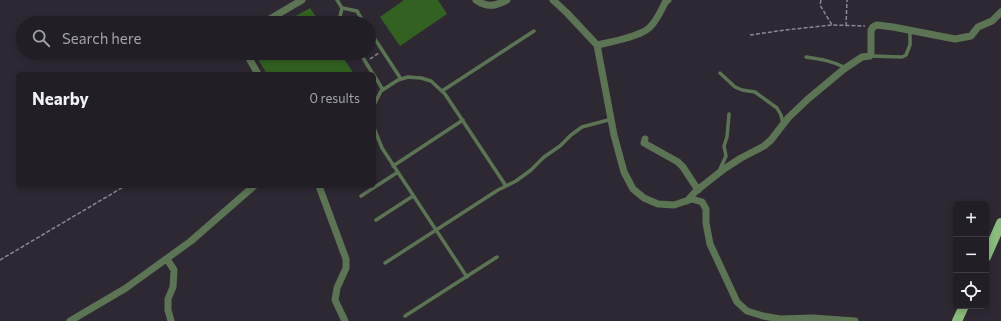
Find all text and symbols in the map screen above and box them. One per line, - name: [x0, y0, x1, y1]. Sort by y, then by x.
- search box: [16, 16, 376, 60]
- icon: search: [30, 27, 52, 49]
- text: Search here: [62, 29, 141, 47]
- text: Nearby: [32, 88, 89, 109]
- text: 0 results: [309, 90, 360, 106]
- map controls: [953, 201, 989, 309]
- button: +: [953, 201, 989, 237]
- button: −: [953, 237, 989, 273]
- button: locate: [953, 273, 989, 309]

